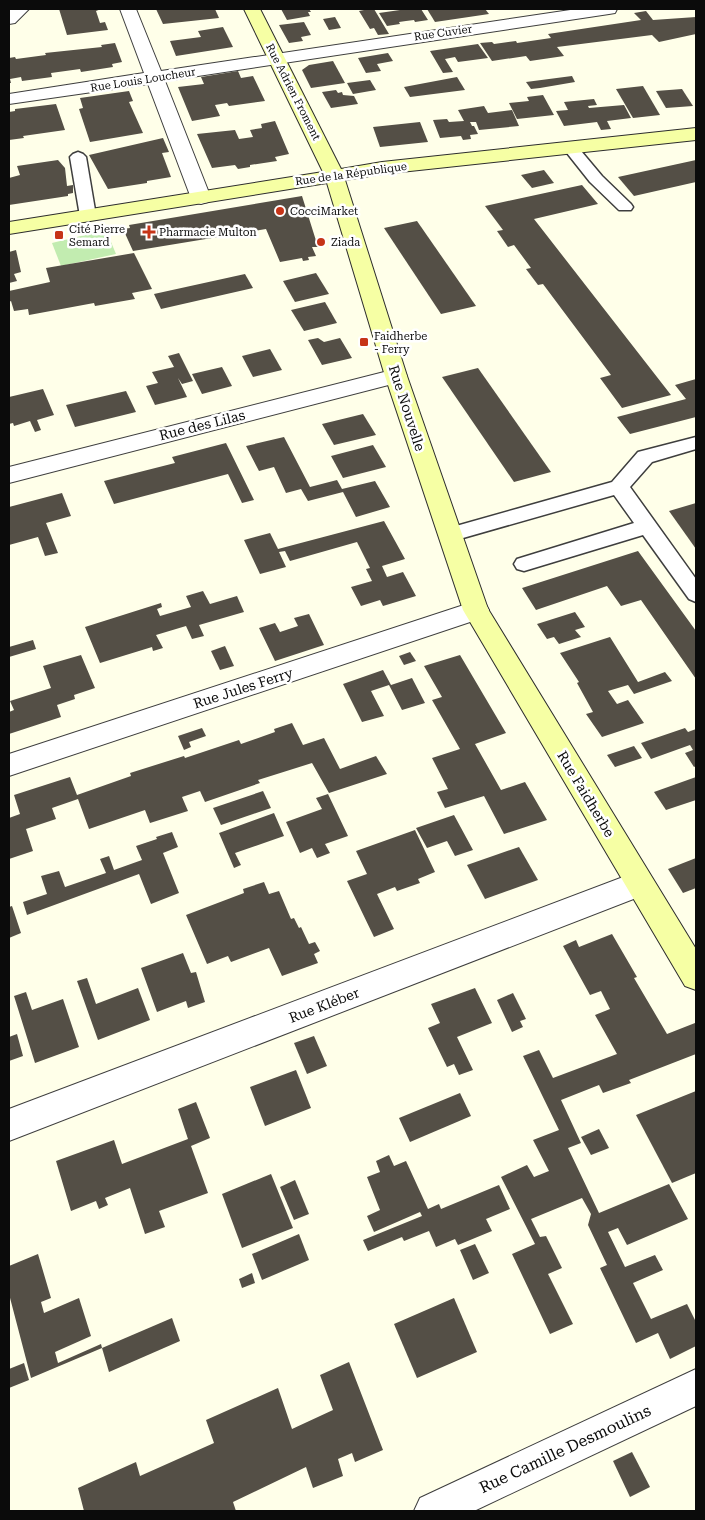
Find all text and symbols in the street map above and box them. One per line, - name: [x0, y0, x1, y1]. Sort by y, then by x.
- street label: Rue Cuvier: [413, 22, 473, 43]
- street label: Rue Adrien Froment: [263, 41, 323, 143]
- street label: Rue Louis Loucheur: [89, 65, 197, 95]
- street label: Rue de la République: [294, 160, 408, 188]
- marker: CocciMarket: [274, 205, 286, 217]
- place label: CocciMarket: [290, 205, 358, 218]
- place label: Cité Pierre Semard: [69, 223, 125, 249]
- marker: Pharmacie Multon: [143, 226, 155, 238]
- place label: Pharmacie Multon: [159, 226, 256, 239]
- marker: Cité Pierre Semard: [53, 229, 65, 241]
- marker: Ziada: [315, 236, 327, 248]
- place label: Ziada: [331, 236, 360, 249]
- place label: Faidherbe - Ferry: [374, 330, 427, 356]
- marker: Faidherbe - Ferry: [358, 336, 370, 348]
- street label: Rue Nouvelle: [386, 363, 429, 453]
- street label: Rue des Lilas: [157, 407, 247, 443]
- street label: Rue Jules Ferry: [191, 664, 295, 712]
- street label: Rue Faidherbe: [554, 748, 618, 840]
- street label: Rue Kléber: [287, 984, 362, 1026]
- street label: Rue Camille Desmoulins: [476, 1401, 654, 1497]

